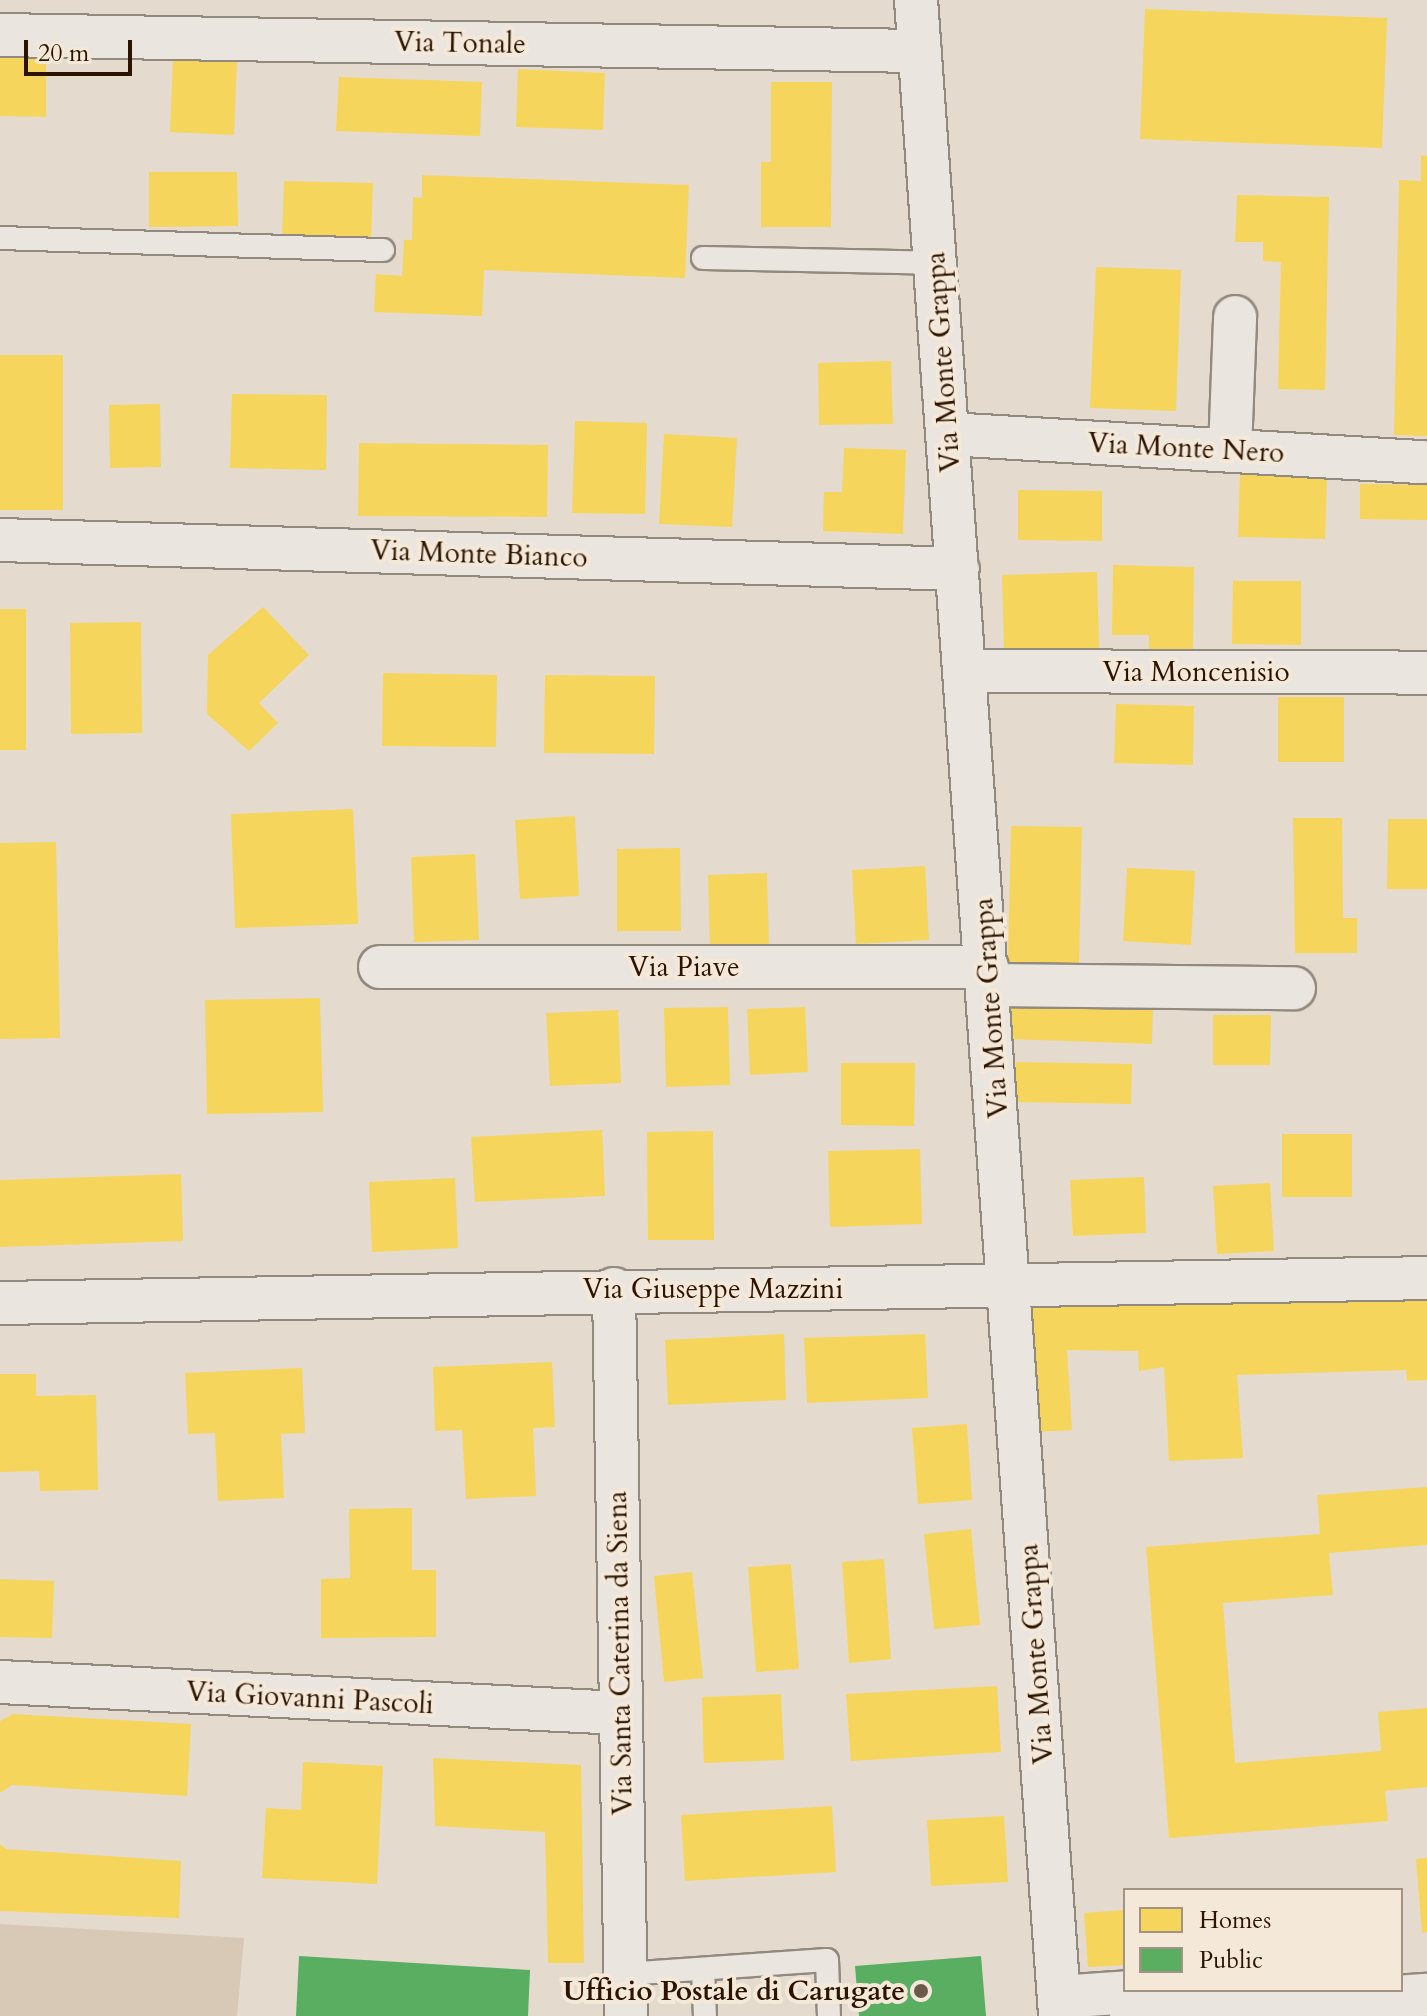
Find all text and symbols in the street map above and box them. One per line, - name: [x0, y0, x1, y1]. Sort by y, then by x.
- scale bar: [28, 24, 136, 74]
- street label: Via Tonale: [394, 25, 526, 61]
- text: 20 m: [38, 37, 89, 70]
- street label: Via Monte Grappa: [919, 251, 967, 473]
- street label: Via Monte Nero: [1087, 426, 1285, 470]
- street label: Via Monte Bianco: [370, 533, 588, 575]
- street label: Via Moncenisio: [1102, 655, 1290, 689]
- street label: Via Monte Grappa: [967, 897, 1015, 1119]
- street label: Via Piave: [628, 950, 740, 984]
- street label: Via Giuseppe Mazzini: [583, 1272, 843, 1306]
- street label: Via Santa Caterina da Siena: [600, 1491, 640, 1815]
- street label: Via Monte Grappa: [1012, 1543, 1060, 1765]
- street label: Via Giovanni Pascoli: [185, 1675, 435, 1721]
- legend: [1123, 1888, 1403, 1992]
- text: Homes: [1199, 1904, 1271, 1937]
- text: Public: [1199, 1944, 1263, 1977]
- place label: Ufficio Postale di Carugate: [563, 1974, 905, 2008]
- marker: Ufficio Postale di Carugate: [912, 1982, 930, 2000]

